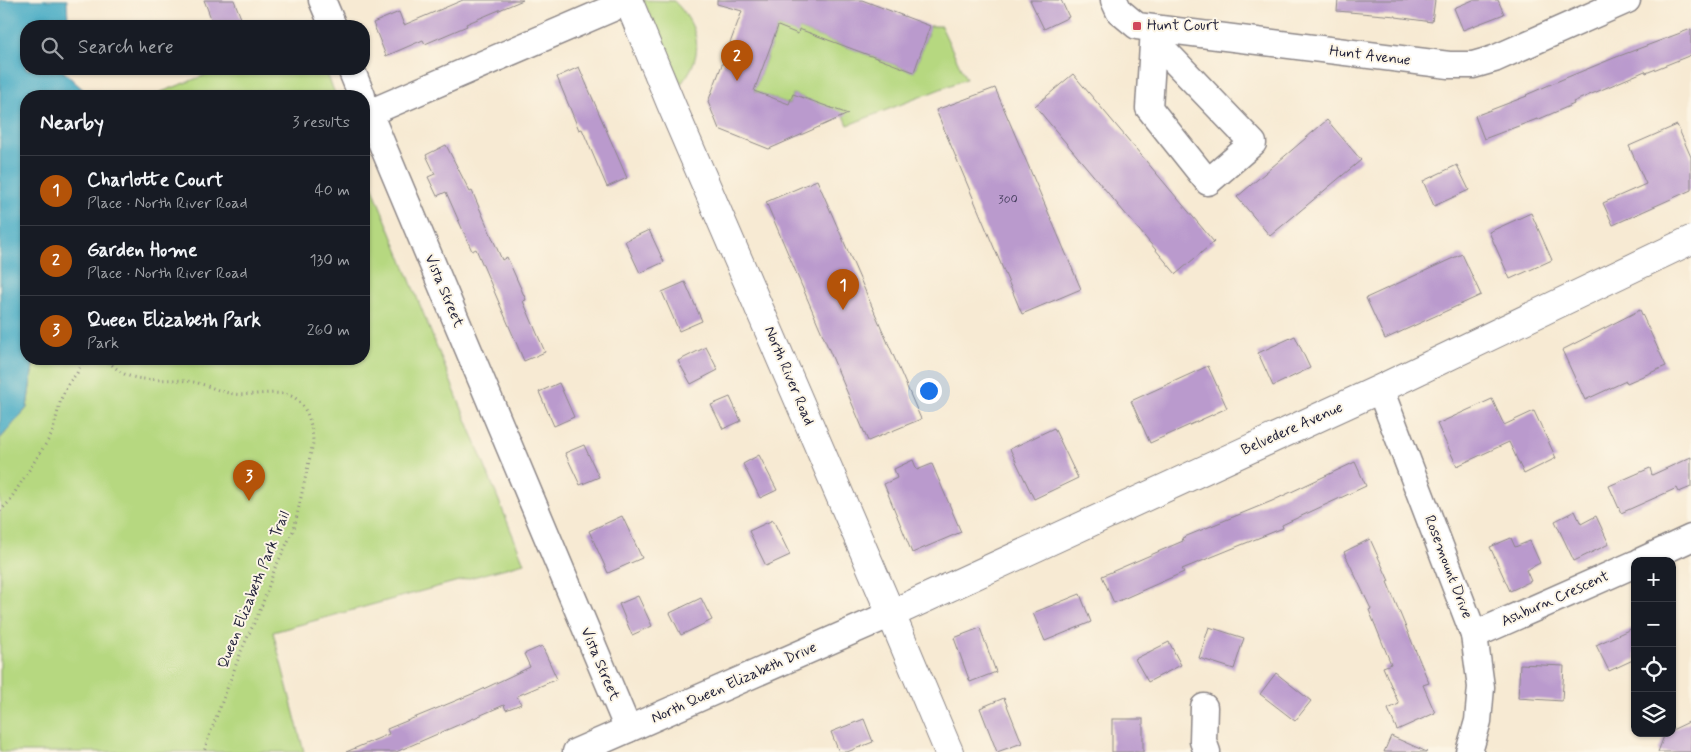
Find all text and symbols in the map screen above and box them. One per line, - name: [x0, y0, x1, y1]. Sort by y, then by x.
- place label: Hunt Court: [1147, 16, 1219, 36]
- search box: [20, 20, 370, 75]
- marker: Hunt Court: [1131, 20, 1143, 32]
- icon: search: [38, 34, 66, 62]
- text: Search here: [78, 35, 174, 60]
- pin: 2: [721, 40, 753, 81]
- street label: Hunt Avenue: [1328, 41, 1412, 71]
- text: Nearby: [40, 109, 104, 137]
- text: 3 results: [292, 112, 350, 133]
- text: Charlotte Court: [87, 168, 223, 193]
- text: 1: [52, 180, 60, 201]
- text: 40 m: [314, 180, 350, 201]
- house number: 300: [998, 192, 1018, 208]
- text: Place · North River Road: [87, 193, 247, 214]
- text: Garden Home: [87, 238, 197, 263]
- text: 2: [52, 250, 60, 271]
- text: 130 m: [309, 250, 350, 271]
- street label: Vista Street: [420, 251, 468, 331]
- text: Place · North River Road: [87, 263, 247, 284]
- pin: 1: [827, 269, 859, 310]
- text: Queen Elizabeth Park: [87, 308, 261, 333]
- text: 3: [52, 320, 60, 341]
- text: 260 m: [307, 320, 350, 341]
- street label: North River Road: [759, 323, 819, 429]
- text: Park: [87, 333, 119, 354]
- your location: [916, 378, 942, 404]
- street label: Belvedere Avenue: [1238, 398, 1346, 460]
- pin: 3: [233, 460, 265, 501]
- street label: Queen Elizabeth Park Trail: [213, 508, 295, 672]
- street label: Rosemount Drive: [1419, 512, 1477, 622]
- map controls: [1631, 557, 1676, 737]
- button: +: [1631, 557, 1676, 602]
- street label: Ashburn Crescent: [1498, 566, 1612, 632]
- button: −: [1631, 602, 1676, 647]
- street label: Vista Street: [576, 624, 624, 704]
- street label: North Queen Elizabeth Drive: [648, 637, 820, 729]
- button: locate: [1631, 647, 1676, 692]
- button: layers: [1631, 692, 1676, 737]

